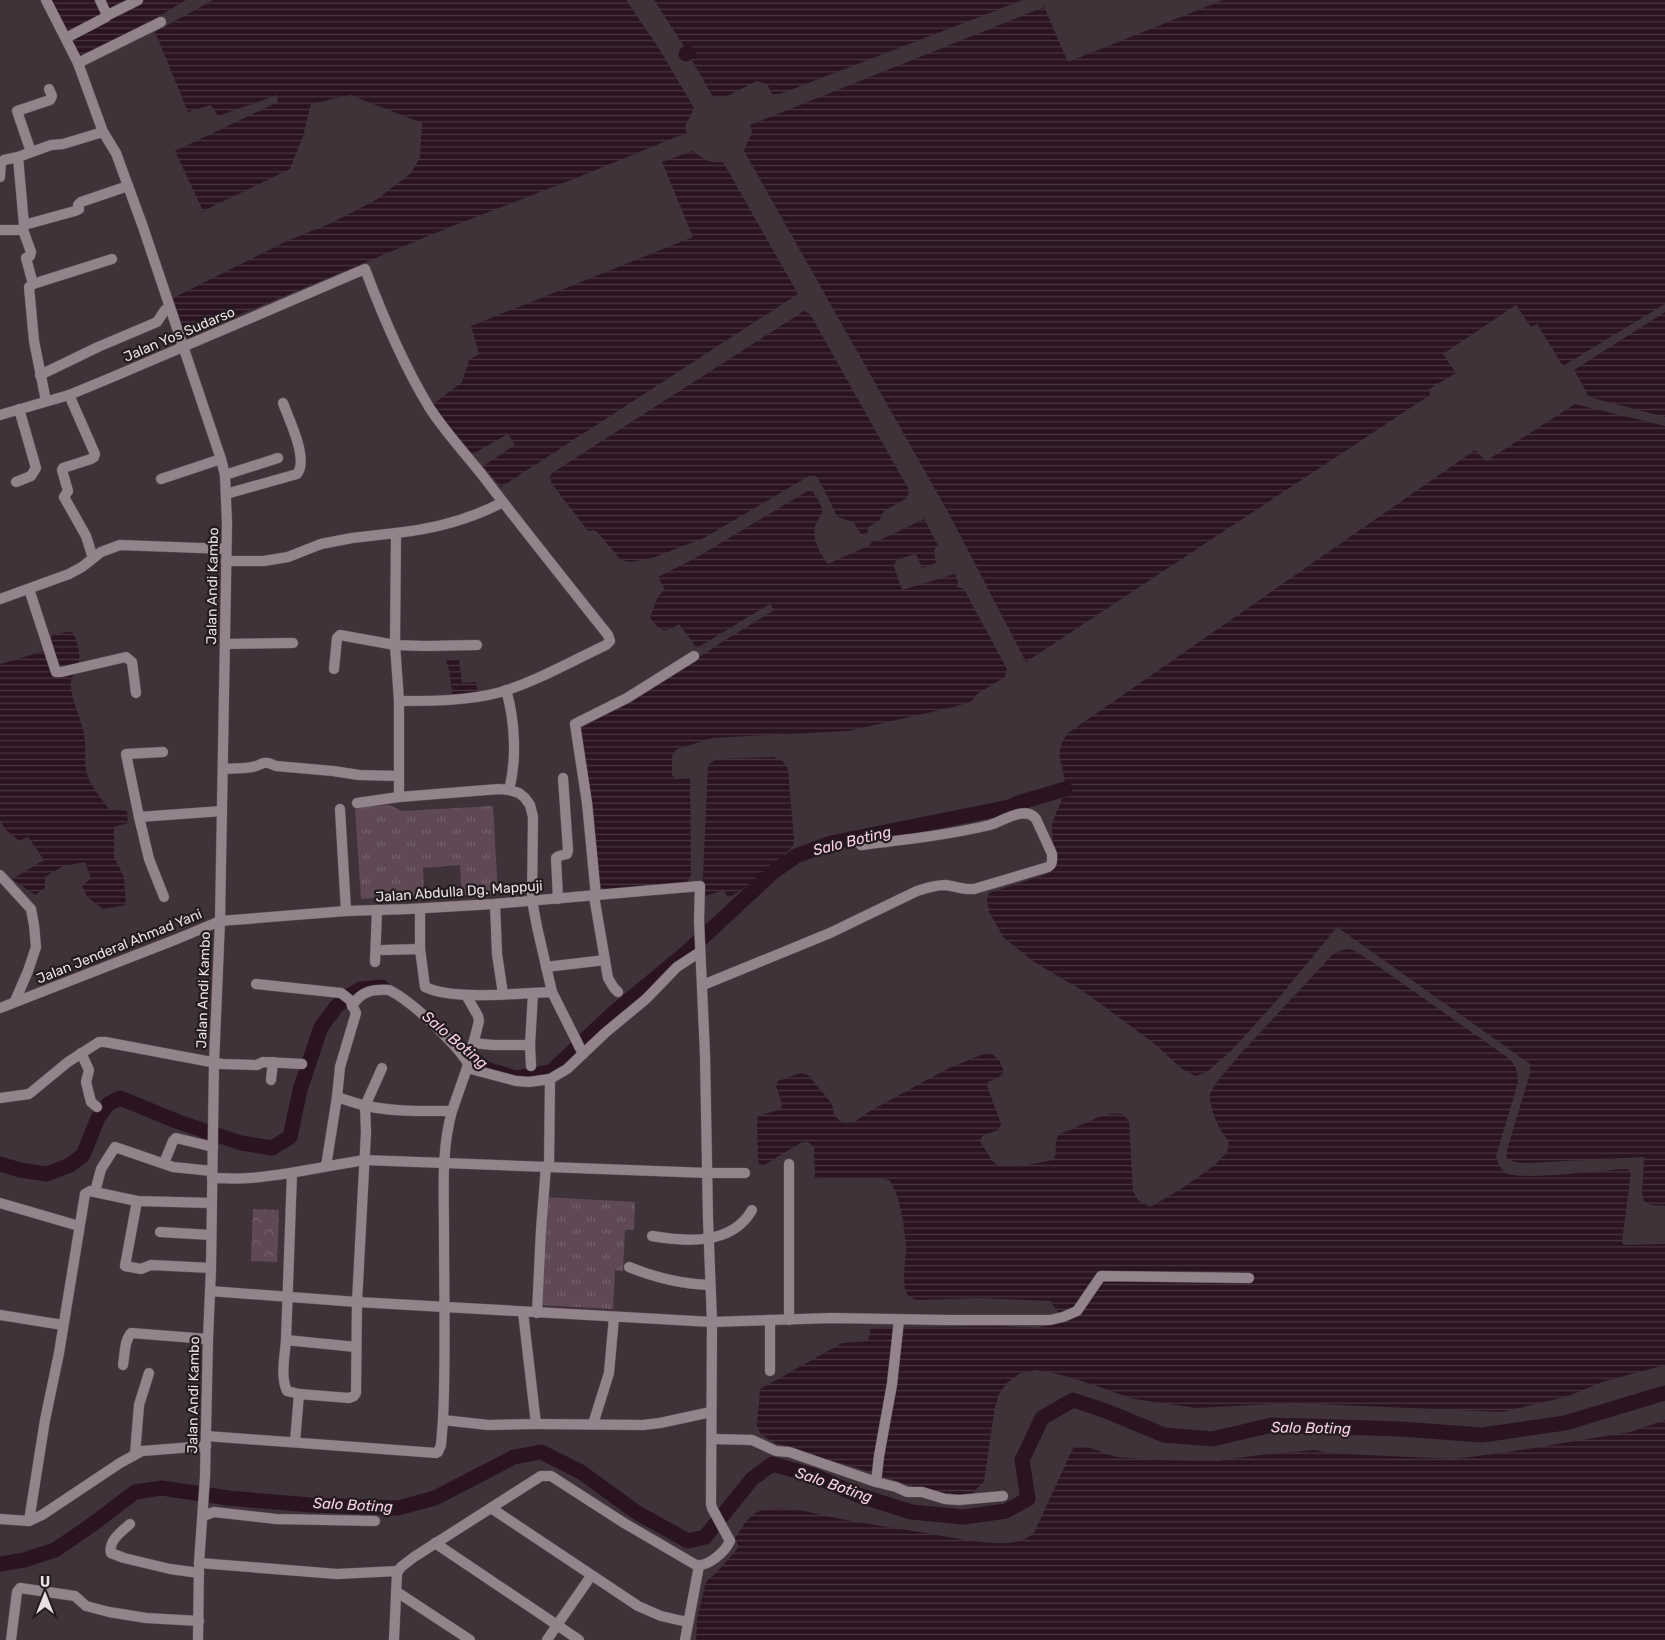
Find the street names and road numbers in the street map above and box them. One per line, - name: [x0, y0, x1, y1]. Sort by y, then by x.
- street label: Jalan Yos Sudarso: [121, 303, 237, 366]
- street label: Jalan Andi Kambo: [203, 527, 222, 645]
- street label: Jalan Abdulla Dg. Mappuji: [375, 877, 543, 906]
- street label: Jalan Jenderal Ahmad Yani: [34, 905, 204, 988]
- street label: Jalan Andi Kambo: [193, 931, 214, 1049]
- street label: Jalan Andi Kambo: [184, 1336, 203, 1454]

